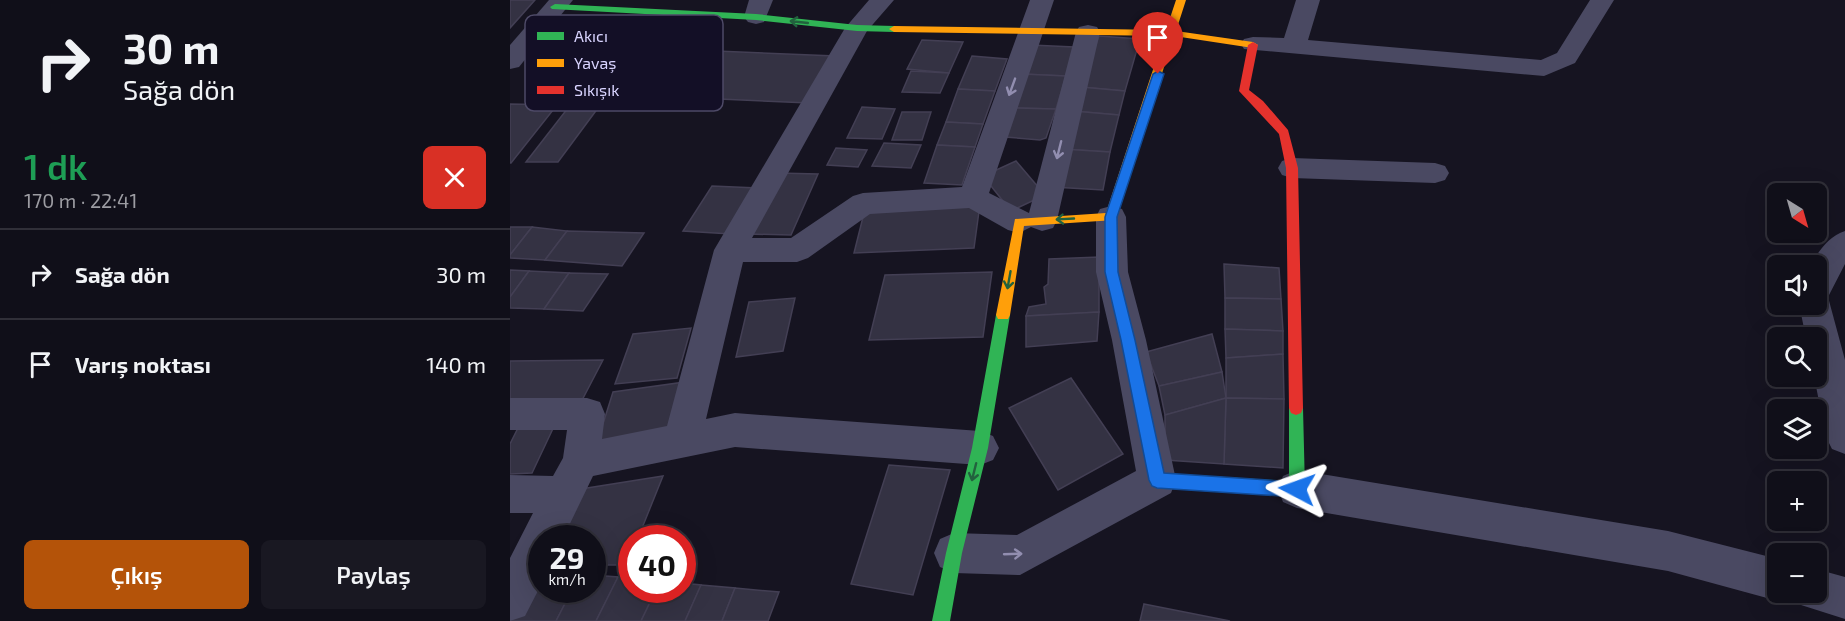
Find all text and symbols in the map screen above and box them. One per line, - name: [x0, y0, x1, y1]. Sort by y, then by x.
- pin: [1132, 12, 1183, 74]
- legend: [525, 15, 723, 111]
- one-way arrow: [790, 16, 809, 27]
- icon: arrive: [1141, 21, 1174, 54]
- text: 30 m: [123, 22, 219, 72]
- icon: right: [24, 24, 102, 102]
- text: Akıcı: [574, 26, 608, 45]
- text: Yavaş: [574, 53, 616, 73]
- text: Sağa dön: [123, 73, 235, 105]
- one-way arrow: [1006, 77, 1017, 96]
- text: Sıkışık: [574, 80, 619, 100]
- one-way arrow: [1052, 140, 1064, 159]
- text: 1 dk: [24, 144, 87, 187]
- button: close: [423, 146, 486, 209]
- north arrow: [1767, 183, 1827, 243]
- map controls: [1767, 183, 1827, 603]
- text: 170 m · 22:41: [24, 188, 137, 212]
- one-way arrow: [1056, 214, 1076, 225]
- button: sound: [1767, 255, 1827, 315]
- icon: right: [24, 258, 57, 291]
- text: Sağa dön: [75, 261, 170, 287]
- text: 30 m: [436, 261, 486, 287]
- one-way arrow: [1003, 270, 1014, 289]
- button: search: [1767, 327, 1827, 387]
- icon: arrive: [24, 348, 57, 381]
- text: Varış noktası: [75, 351, 211, 377]
- text: 140 m: [426, 351, 486, 377]
- button: layers: [1767, 399, 1827, 459]
- position arrow: [1265, 457, 1329, 521]
- one-way arrow: [968, 461, 979, 481]
- button: +: [1767, 471, 1827, 531]
- speed limit sign: 40: [618, 525, 696, 603]
- text: 29: [549, 539, 585, 575]
- button: Çıkış: [24, 540, 249, 609]
- button: Paylaş: [261, 540, 486, 609]
- button: −: [1767, 543, 1827, 603]
- one-way arrow: [1002, 548, 1022, 559]
- text: km/h: [548, 570, 586, 588]

